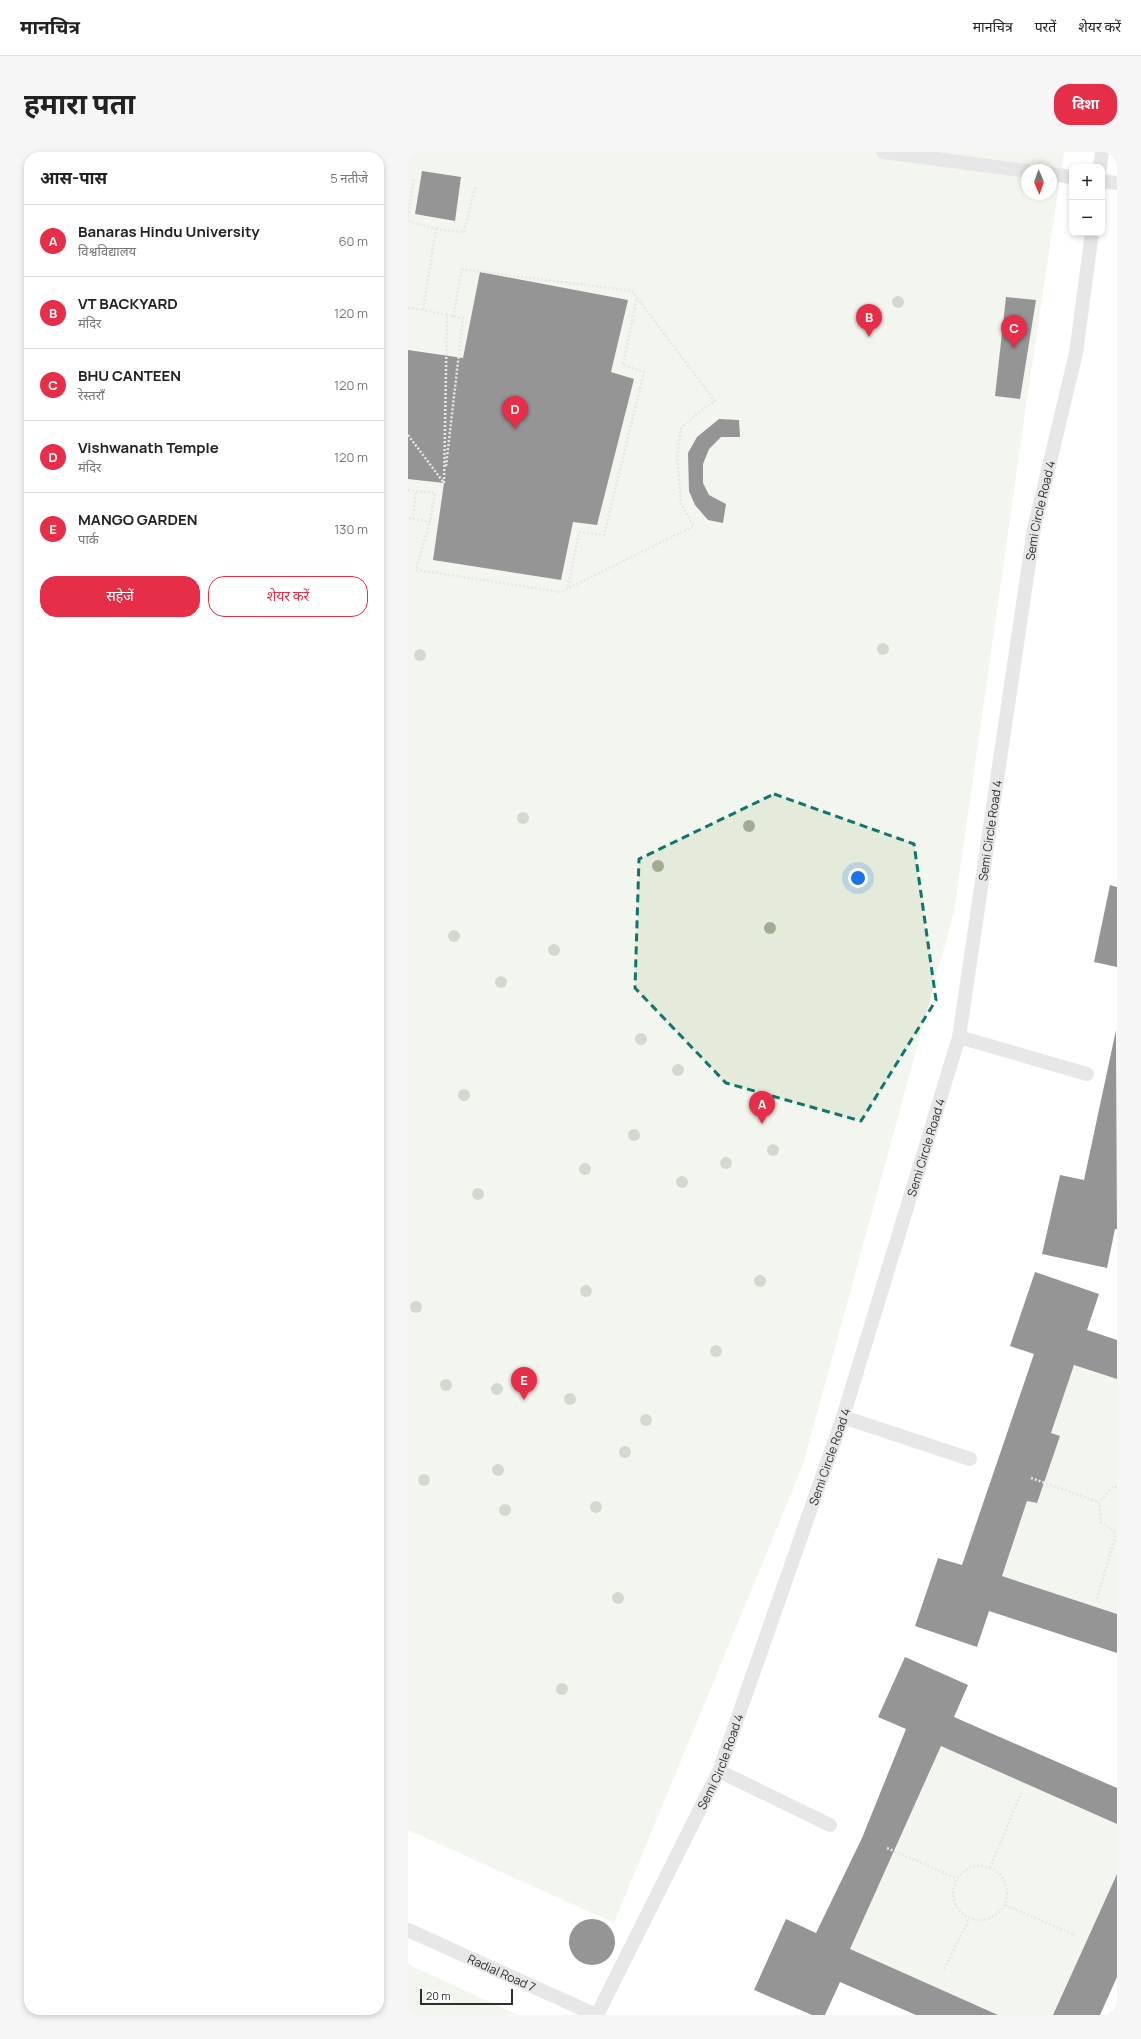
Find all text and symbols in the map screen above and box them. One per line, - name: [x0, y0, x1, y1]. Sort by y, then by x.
- text: मानचित्र: [20, 14, 80, 40]
- text: मानचित्र: [973, 17, 1013, 36]
- text: परतें: [1035, 17, 1056, 36]
- text: शेयर करें: [1078, 17, 1121, 36]
- text: हमारा पता: [24, 84, 135, 122]
- button: दिशा: [1054, 84, 1117, 125]
- north arrow: [1021, 164, 1057, 200]
- map controls: [1069, 164, 1105, 236]
- button: +: [1069, 164, 1105, 200]
- text: आस-पास: [40, 166, 107, 189]
- text: 5 नतीजे: [330, 169, 368, 187]
- button: −: [1069, 200, 1105, 236]
- text: Banaras Hindu University: [78, 221, 260, 242]
- text: A: [49, 232, 57, 250]
- text: 60 m: [338, 232, 368, 250]
- text: विश्वविद्यालय: [78, 242, 136, 260]
- text: VT BACKYARD: [78, 293, 178, 314]
- text: B: [49, 304, 57, 322]
- text: 120 m: [334, 304, 368, 322]
- pin: B: [856, 304, 882, 337]
- text: मंदिर: [78, 314, 101, 332]
- pin: C: [1001, 315, 1027, 348]
- text: BHU CANTEEN: [78, 365, 181, 386]
- text: C: [48, 376, 58, 394]
- text: 120 m: [334, 376, 368, 394]
- text: रेस्तराँ: [78, 386, 104, 404]
- pin: D: [502, 396, 528, 429]
- text: Vishwanath Temple: [78, 437, 219, 458]
- text: D: [48, 448, 58, 466]
- text: 120 m: [334, 448, 368, 466]
- text: मंदिर: [78, 458, 101, 476]
- street label: Semi Circle Road 4: [1021, 459, 1059, 562]
- text: MANGO GARDEN: [78, 509, 198, 530]
- text: E: [49, 520, 57, 538]
- text: 130 m: [334, 520, 368, 538]
- text: पार्क: [78, 530, 99, 548]
- button: सहेजें: [40, 576, 200, 617]
- button: शेयर करें: [208, 576, 368, 617]
- street label: Semi Circle Road 4: [974, 779, 1005, 882]
- your location: [848, 868, 868, 888]
- pin: A: [749, 1091, 775, 1124]
- street label: Semi Circle Road 4: [902, 1096, 948, 1198]
- pin: E: [511, 1367, 537, 1400]
- street label: Semi Circle Road 4: [804, 1406, 854, 1507]
- street label: Semi Circle Road 4: [693, 1711, 747, 1812]
- street label: Radial Road 7: [465, 1950, 539, 1995]
- scale bar: [420, 1987, 513, 2006]
- text: 20 m: [426, 1988, 451, 2003]

